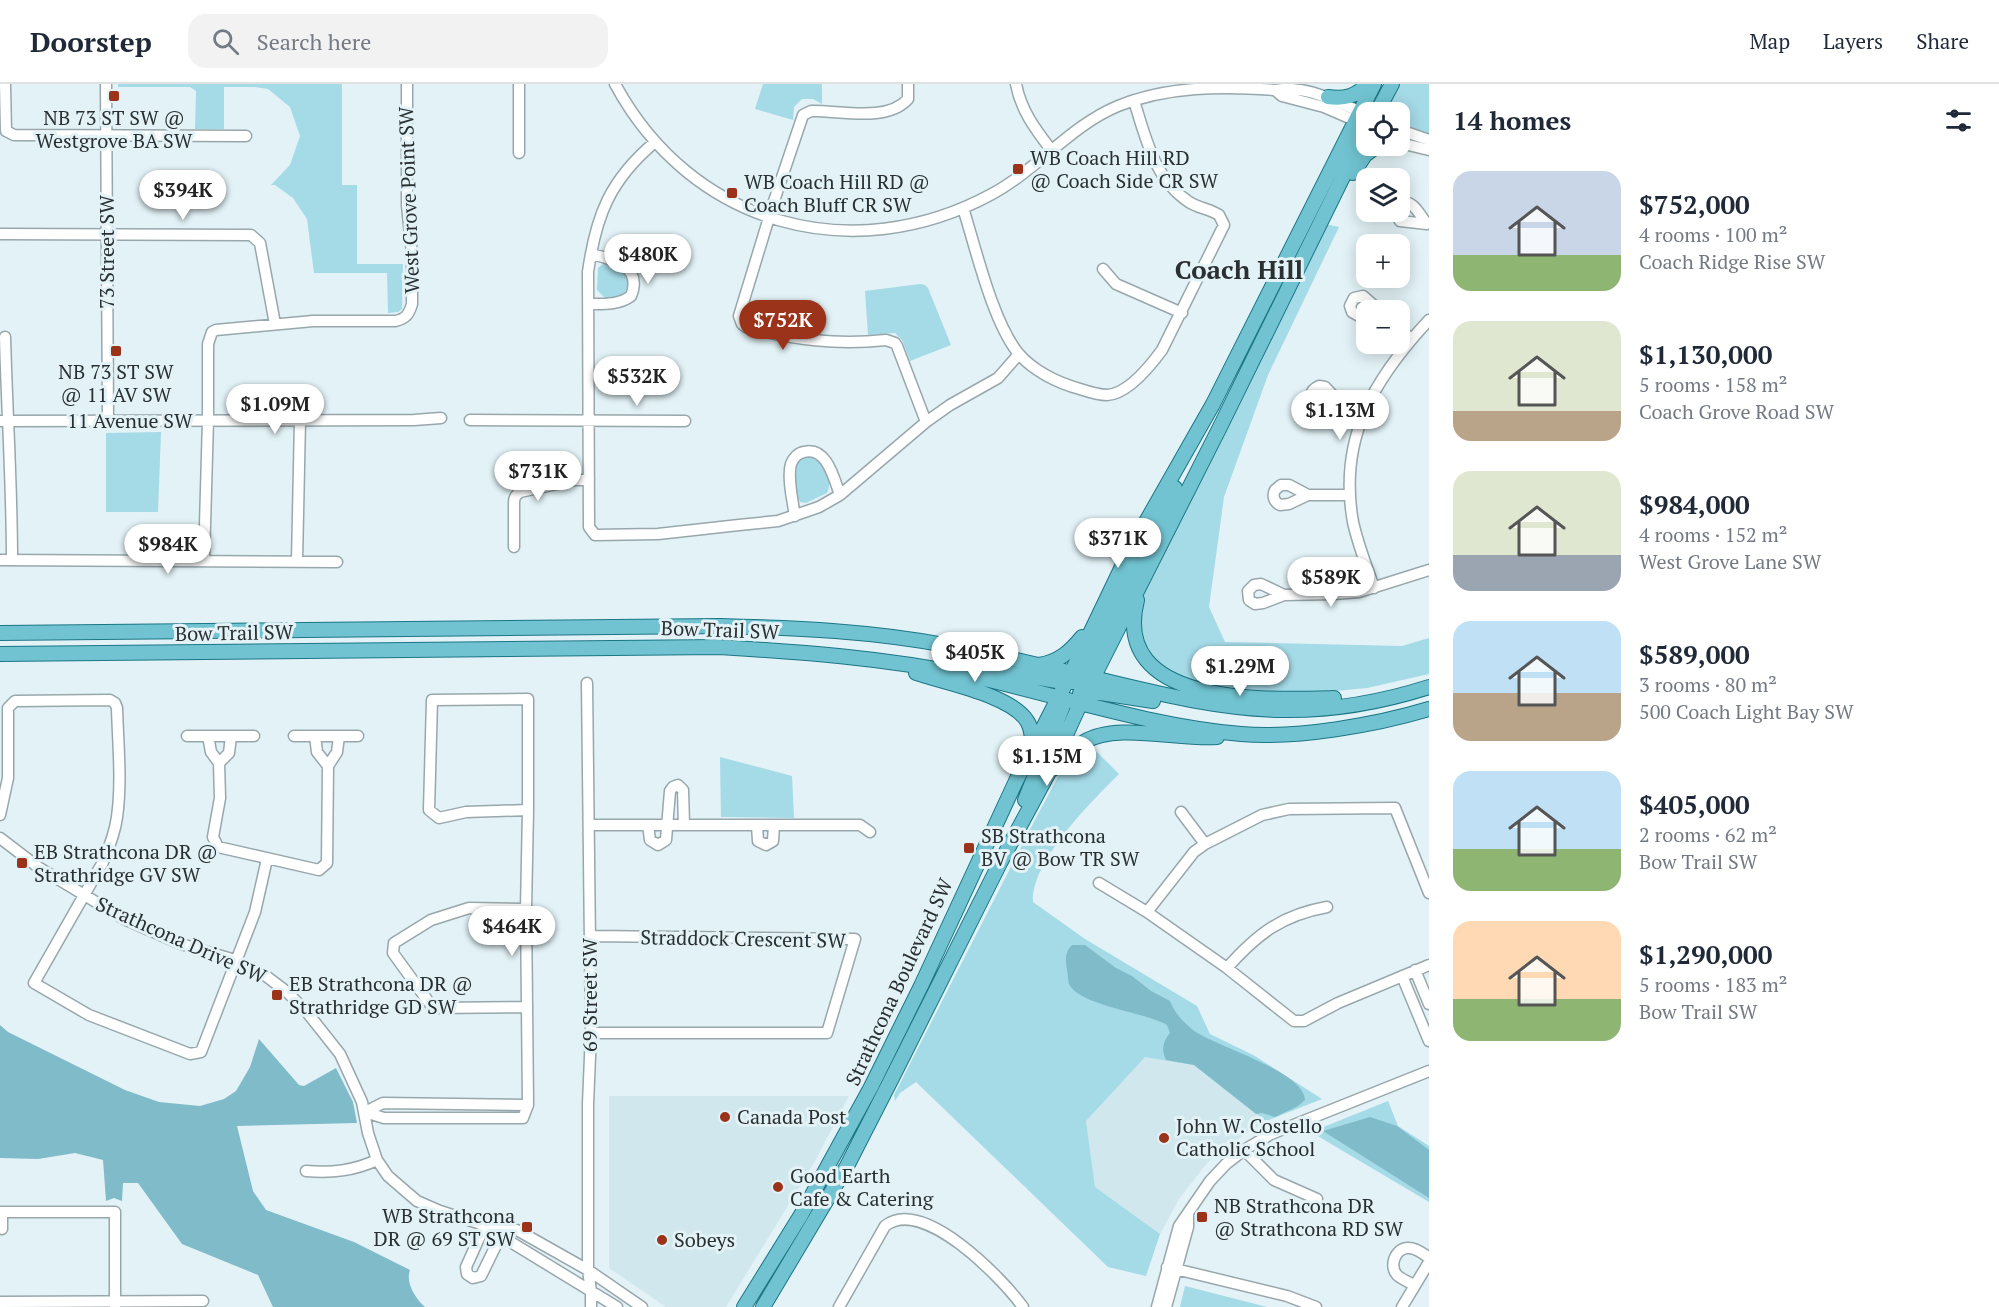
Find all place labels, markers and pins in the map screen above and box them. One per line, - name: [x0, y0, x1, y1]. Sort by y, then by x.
- marker: NB 73 ST SW @ Westgrove BA SW: [107, 89, 121, 103]
- place label: NB 73 ST SW @ Westgrove BA SW: [36, 104, 193, 154]
- place label: WB Coach Hill RD @ Coach Side CR SW: [1030, 144, 1219, 194]
- marker: WB Coach Hill RD @ Coach Side CR SW: [1011, 162, 1025, 176]
- place label: WB Coach Hill RD @ Coach Bluff CR SW: [744, 168, 930, 218]
- pin: $394K: [141, 170, 225, 221]
- marker: WB Coach Hill RD @ Coach Bluff CR SW: [725, 186, 739, 200]
- pin: $480K: [606, 234, 690, 285]
- pin: $752K: [741, 300, 825, 351]
- marker: NB 73 ST SW @ 11 AV SW: [109, 344, 123, 358]
- pin: $532K: [595, 356, 679, 407]
- place label: NB 73 ST SW @ 11 AV SW: [58, 358, 174, 408]
- pin: $1.09M: [226, 384, 324, 435]
- pin: $1.13M: [1291, 390, 1389, 441]
- pin: $731K: [496, 451, 580, 502]
- pin: $371K: [1076, 518, 1160, 569]
- pin: $984K: [126, 524, 210, 575]
- pin: $589K: [1289, 557, 1373, 608]
- pin: $405K: [933, 632, 1017, 683]
- pin: $1.29M: [1191, 646, 1289, 697]
- pin: $1.15M: [998, 736, 1096, 787]
- place label: SB Strathcona BV @ Bow TR SW: [981, 822, 1140, 872]
- place label: EB Strathcona DR @ Strathridge GV SW: [34, 838, 218, 888]
- marker: SB Strathcona BV @ Bow TR SW: [962, 841, 976, 855]
- marker: EB Strathcona DR @ Strathridge GV SW: [15, 856, 29, 870]
- pin: $464K: [470, 906, 554, 957]
- place label: EB Strathcona DR @ Strathridge GD SW: [289, 970, 473, 1020]
- marker: EB Strathcona DR @ Strathridge GD SW: [270, 988, 284, 1002]
- place label: Canada Post: [737, 1103, 847, 1130]
- marker: Canada Post: [718, 1110, 732, 1124]
- place label: John W. Costello Catholic School: [1176, 1112, 1322, 1162]
- marker: John W. Costello Catholic School: [1157, 1131, 1171, 1145]
- place label: Good Earth Cafe & Catering: [790, 1162, 934, 1212]
- marker: Good Earth Cafe & Catering: [771, 1180, 785, 1194]
- place label: NB Strathcona DR @ Strathcona RD SW: [1214, 1192, 1404, 1242]
- place label: WB Strathcona DR @ 69 ST SW: [374, 1202, 515, 1252]
- marker: NB Strathcona DR @ Strathcona RD SW: [1195, 1210, 1209, 1224]
- marker: WB Strathcona DR @ 69 ST SW: [520, 1220, 534, 1234]
- place label: Sobeys: [674, 1226, 735, 1253]
- marker: Sobeys: [655, 1233, 669, 1247]

